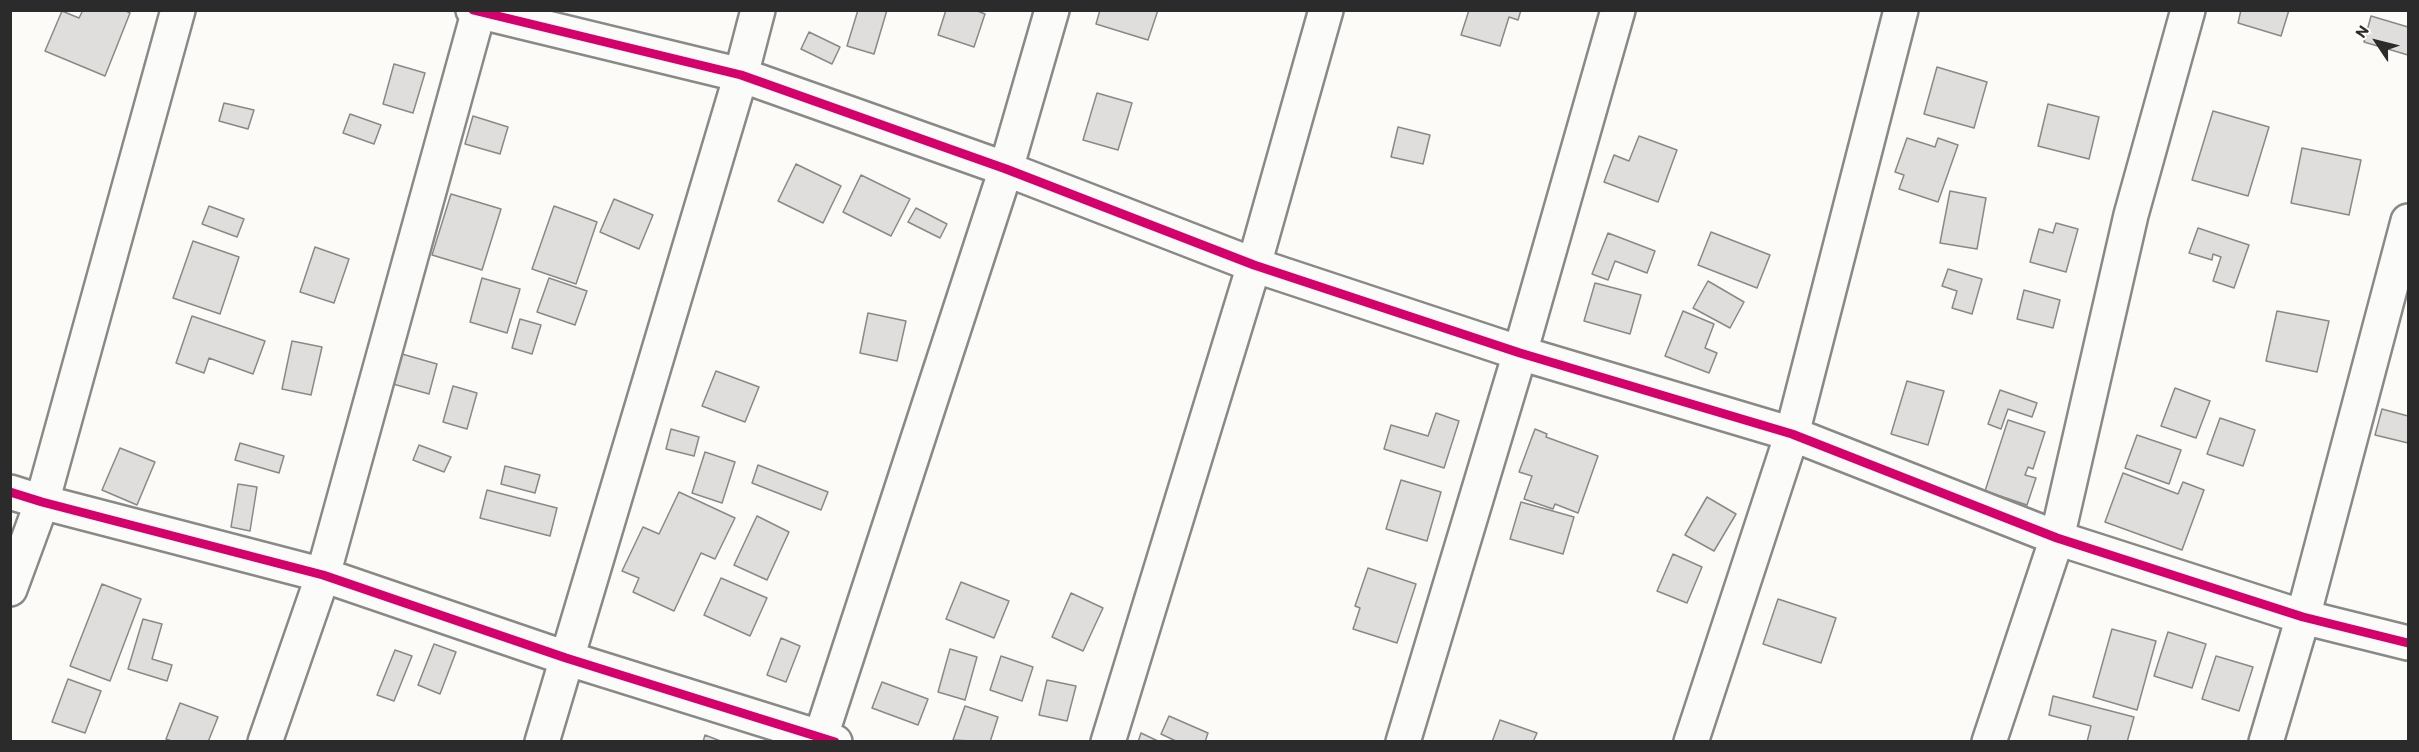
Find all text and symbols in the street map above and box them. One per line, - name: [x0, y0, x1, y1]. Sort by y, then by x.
- north arrow: [2347, 12, 2407, 72]
- text: N: [2351, 22, 2373, 41]

